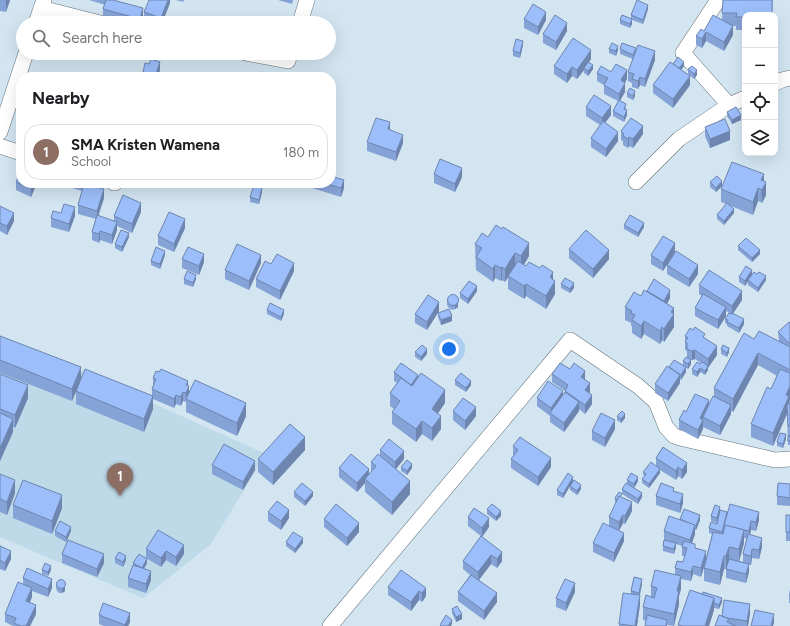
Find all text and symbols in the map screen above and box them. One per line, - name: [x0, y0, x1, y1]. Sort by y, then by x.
- map controls: [742, 12, 778, 156]
- button: +: [742, 12, 778, 48]
- search box: [16, 16, 336, 60]
- icon: search: [30, 27, 52, 49]
- text: Search here: [62, 29, 142, 47]
- button: −: [742, 48, 778, 84]
- button: locate: [742, 84, 778, 120]
- text: Nearby: [32, 88, 90, 108]
- button: layers: [742, 120, 778, 156]
- text: SMA Kristen Wamena: [71, 136, 220, 154]
- text: 1: [43, 145, 49, 160]
- text: 180 m: [283, 145, 319, 160]
- text: School: [71, 154, 111, 169]
- your location: [439, 339, 459, 359]
- pin: 1: [107, 463, 133, 496]

